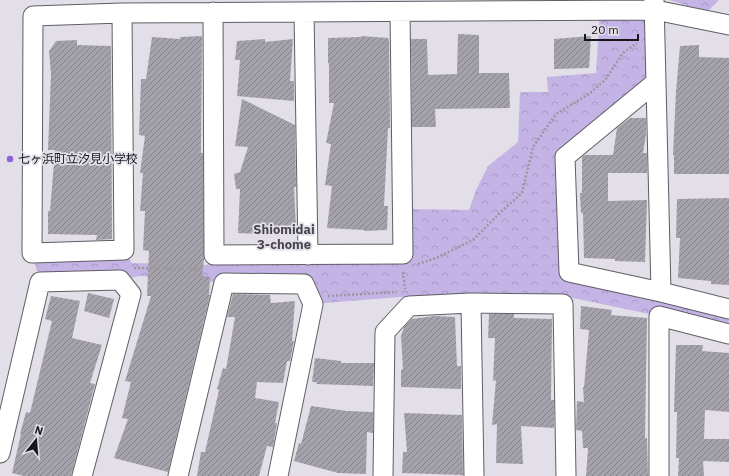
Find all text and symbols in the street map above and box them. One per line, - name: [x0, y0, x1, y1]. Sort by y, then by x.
- scale bar: [585, 16, 638, 42]
- text: 20 m: [591, 22, 619, 37]
- place label: 七ヶ浜町立汐見小学校: [18, 151, 138, 166]
- marker: 七ヶ浜町立汐見小学校: [5, 154, 15, 164]
- district label: Shiomidai 3-chome: [253, 221, 315, 253]
- north arrow: [16, 420, 56, 460]
- text: N: [33, 423, 45, 438]

